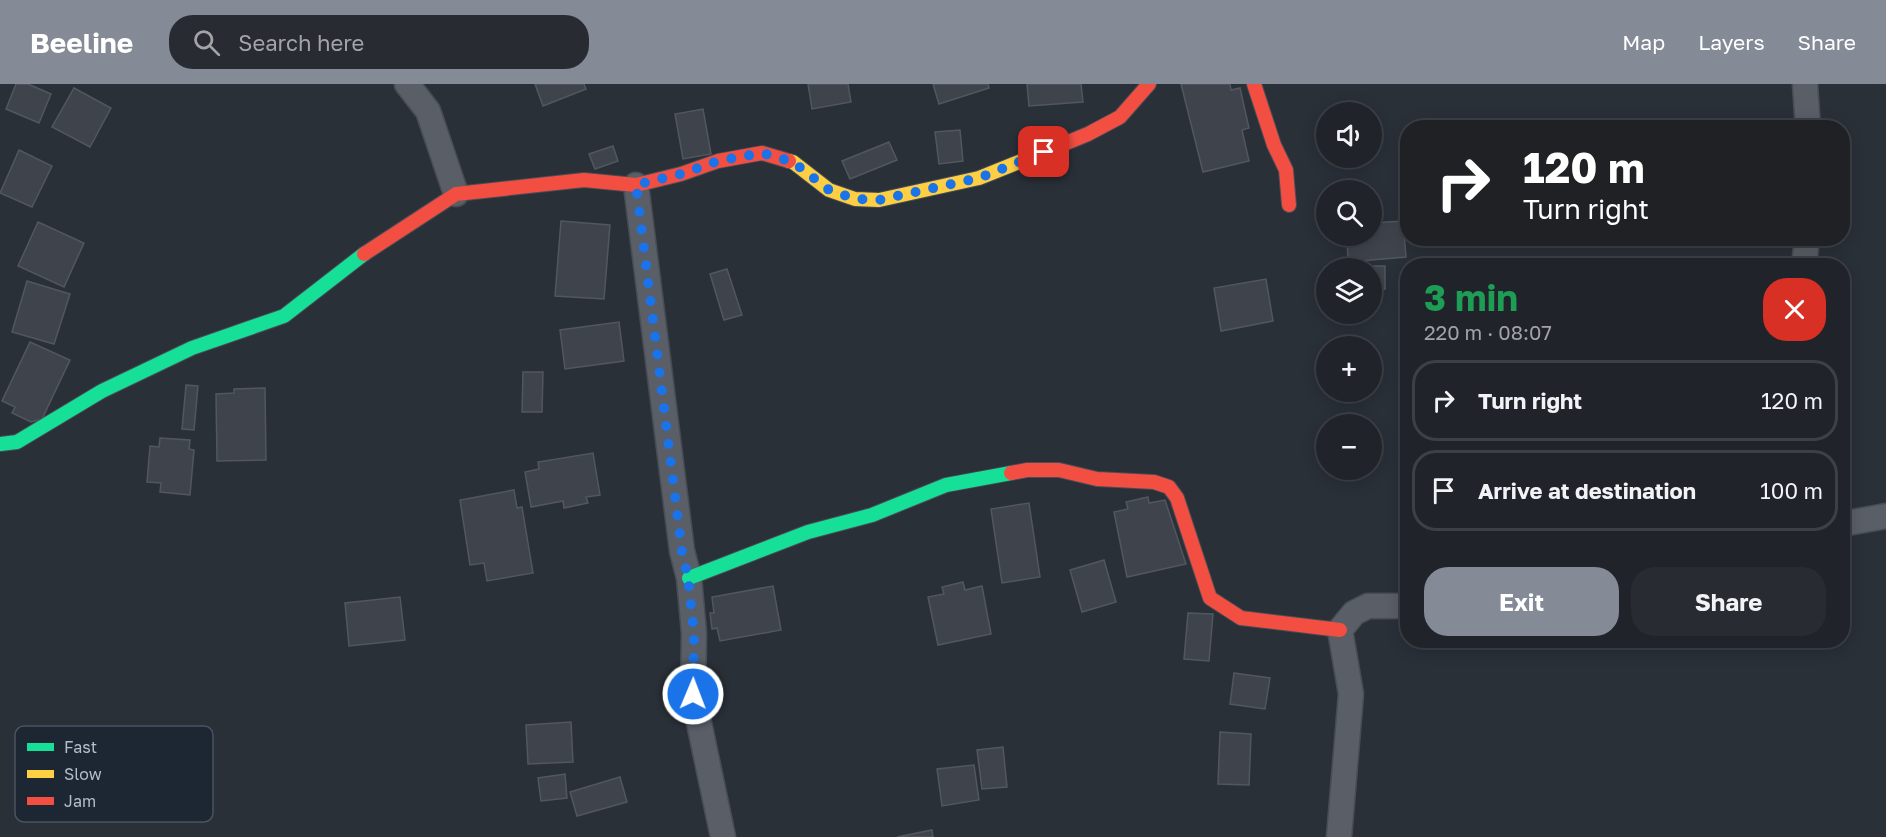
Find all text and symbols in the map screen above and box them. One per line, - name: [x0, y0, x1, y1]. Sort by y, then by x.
- search box: [169, 15, 589, 69]
- text: Beeline: [30, 26, 133, 59]
- icon: search: [190, 26, 223, 59]
- text: Search here: [238, 29, 364, 56]
- text: Map: [1622, 29, 1665, 55]
- text: Layers: [1698, 29, 1765, 55]
- text: Share: [1798, 29, 1856, 55]
- map controls: [1316, 102, 1382, 480]
- button: sound: [1316, 102, 1382, 168]
- pin: [1018, 126, 1069, 177]
- icon: arrive: [1027, 135, 1060, 168]
- text: 120 m: [1523, 142, 1645, 192]
- icon: right: [1424, 144, 1502, 222]
- button: search: [1316, 180, 1382, 246]
- text: Turn right: [1523, 193, 1649, 225]
- button: layers: [1316, 258, 1382, 324]
- text: 3 min: [1424, 276, 1518, 319]
- button: close: [1763, 278, 1826, 341]
- text: 220 m · 08:07: [1424, 320, 1552, 344]
- button: +: [1316, 336, 1382, 402]
- icon: right: [1427, 384, 1460, 417]
- text: Turn right: [1478, 387, 1582, 414]
- text: 120 m: [1761, 387, 1823, 414]
- button: −: [1316, 414, 1382, 480]
- icon: arrive: [1427, 474, 1460, 507]
- text: Arrive at destination: [1478, 477, 1696, 504]
- text: 100 m: [1760, 477, 1823, 504]
- button: Exit: [1424, 567, 1619, 636]
- button: Share: [1631, 567, 1826, 636]
- position arrow: [661, 662, 725, 726]
- legend: [15, 726, 213, 822]
- text: Fast: [64, 737, 97, 757]
- text: Slow: [64, 764, 102, 784]
- text: Jam: [64, 791, 96, 811]

